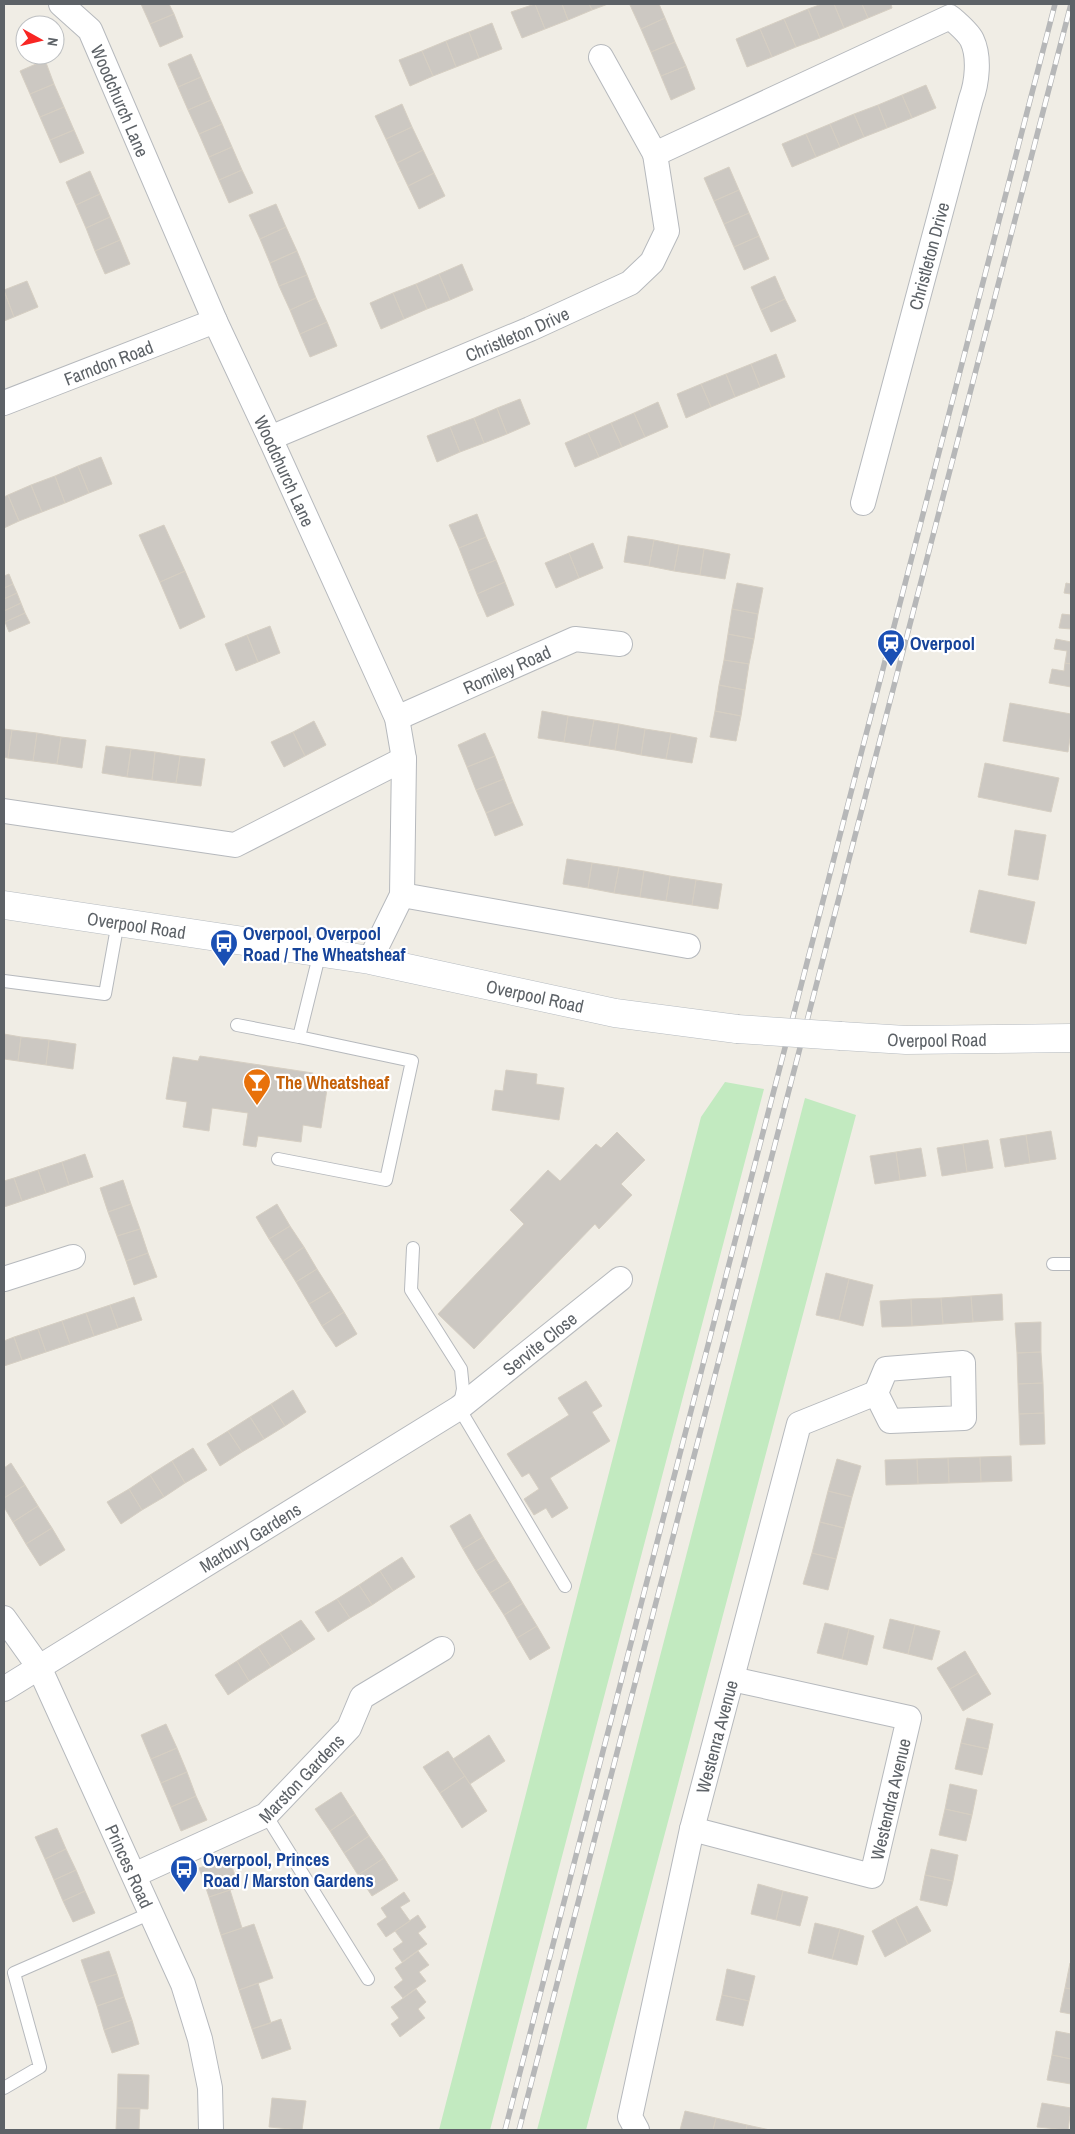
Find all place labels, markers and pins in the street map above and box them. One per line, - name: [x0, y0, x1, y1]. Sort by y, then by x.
- station icon: Overpool: [876, 628, 906, 667]
- place label: Overpool: [910, 631, 975, 656]
- place label: Overpool, Overpool Road / The Wheatsheaf: [243, 921, 405, 967]
- bus stop icon: Overpool, Overpool Road / The Wheatsheaf: [209, 928, 239, 967]
- bar icon: The Wheatsheaf: [242, 1067, 272, 1106]
- place label: The Wheatsheaf: [276, 1070, 389, 1095]
- place label: Overpool, Princes Road / Marston Gardens: [203, 1847, 374, 1893]
- bus stop icon: Overpool, Princes Road / Marston Gardens: [169, 1854, 199, 1893]

